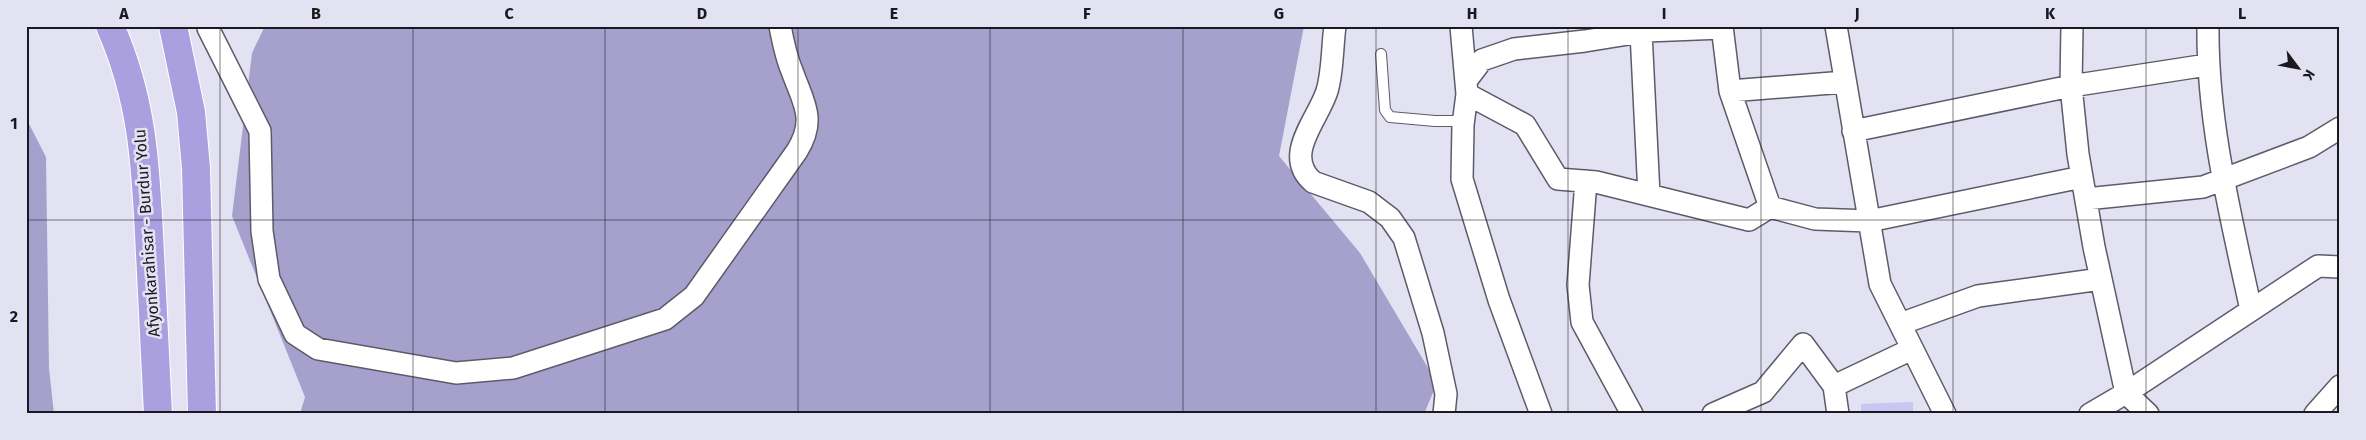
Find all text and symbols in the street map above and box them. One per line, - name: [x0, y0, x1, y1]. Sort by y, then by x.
- text: A: [118, 4, 129, 23]
- text: B: [311, 4, 321, 23]
- text: C: [504, 4, 514, 23]
- text: D: [697, 4, 707, 23]
- text: E: [890, 4, 898, 23]
- text: F: [1083, 4, 1091, 23]
- text: G: [1274, 4, 1284, 23]
- text: H: [1467, 4, 1477, 23]
- text: I: [1662, 4, 1666, 23]
- text: J: [1853, 4, 1860, 23]
- text: K: [2045, 4, 2056, 23]
- text: L: [2238, 4, 2246, 23]
- north arrow: [2274, 42, 2324, 92]
- text: K: [2298, 66, 2318, 84]
- text: 1: [10, 114, 18, 133]
- street label: Afyonkarahisar - Burdur Yolu: [130, 128, 164, 338]
- text: 2: [10, 307, 18, 326]

